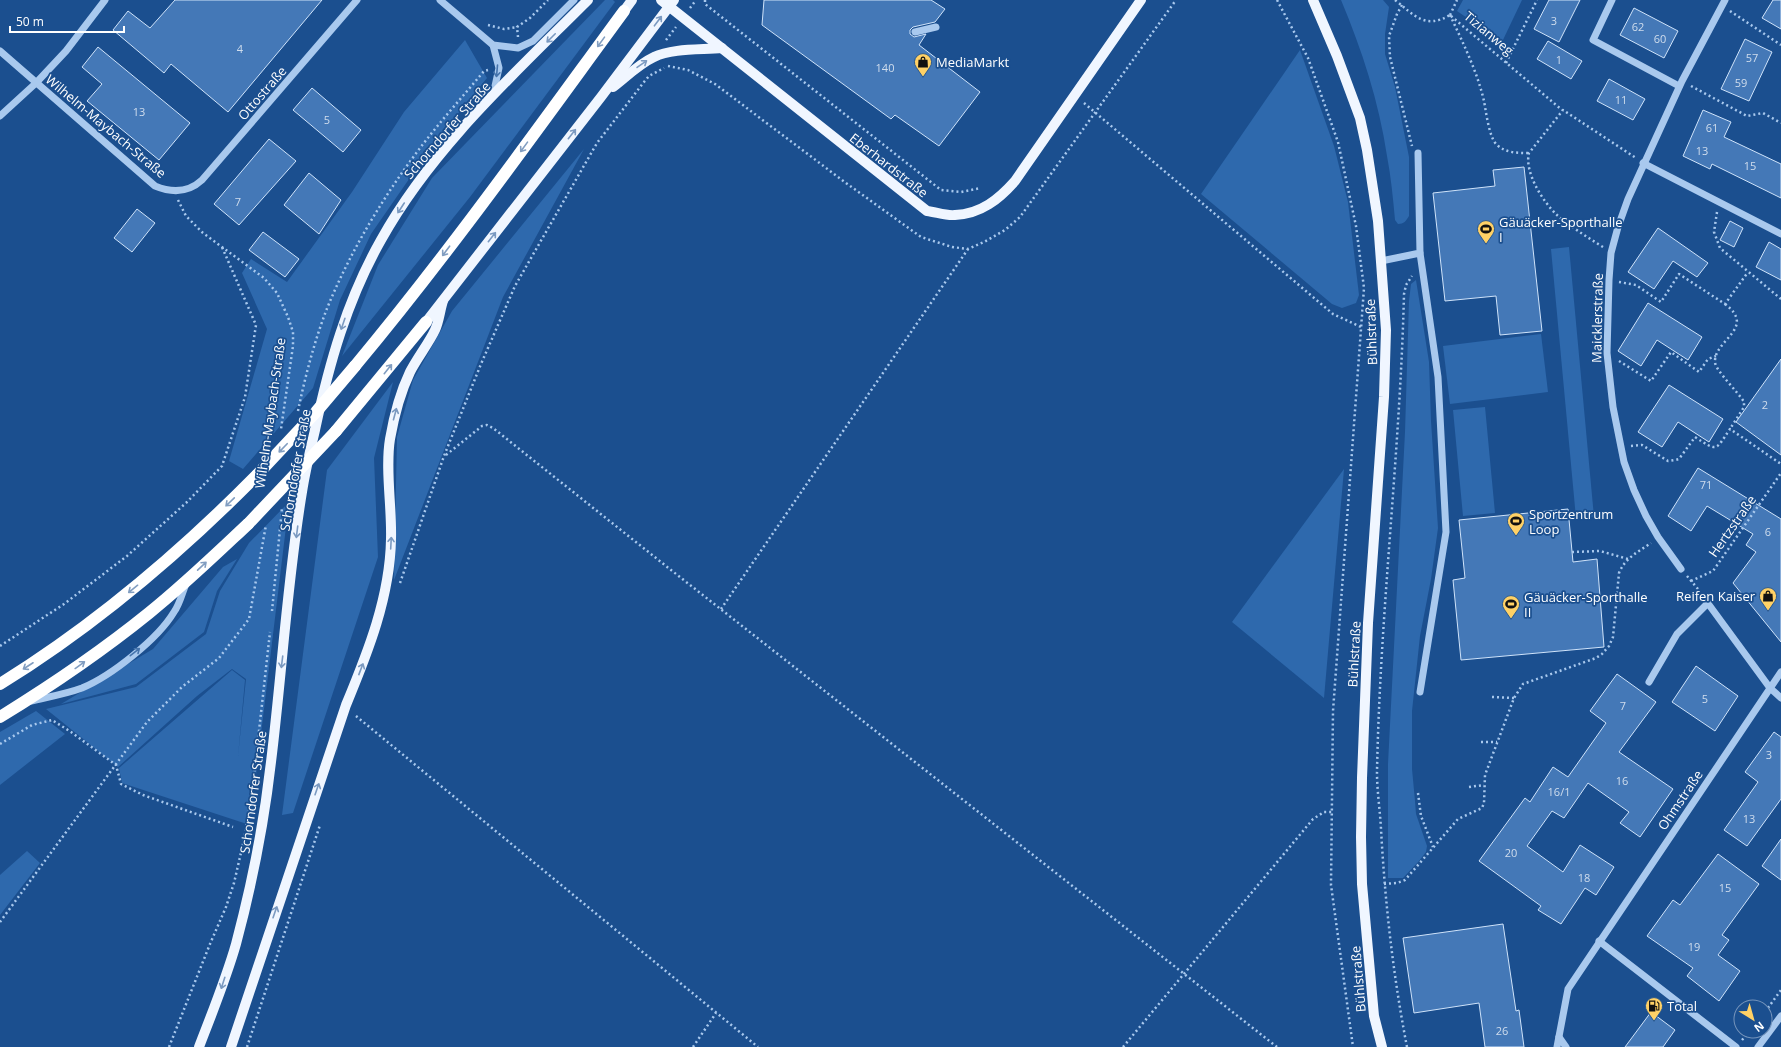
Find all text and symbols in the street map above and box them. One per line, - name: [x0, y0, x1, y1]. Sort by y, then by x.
- street label: Tizianweg: [1460, 7, 1518, 59]
- scale bar: [10, 8, 124, 34]
- text: 50 m: [16, 13, 44, 30]
- house number: 3: [1551, 13, 1557, 28]
- one-way arrow: [654, 16, 663, 27]
- house number: 62: [1632, 19, 1644, 34]
- house number: 60: [1654, 31, 1666, 46]
- one-way arrow: [546, 33, 555, 43]
- one-way arrow: [597, 37, 605, 48]
- house number: 4: [237, 41, 244, 56]
- house number: 57: [1746, 50, 1758, 65]
- shop icon: MediaMarkt: [913, 52, 933, 77]
- house number: 1: [1556, 52, 1562, 67]
- place label: MediaMarkt: [936, 53, 1010, 71]
- one-way arrow: [637, 60, 648, 68]
- house number: 140: [876, 60, 894, 75]
- street label: Ottostraße: [234, 62, 290, 124]
- one-way arrow: [493, 64, 501, 77]
- street label: Wilhelm-Maybach-Straße: [42, 70, 170, 182]
- house number: 59: [1735, 75, 1747, 90]
- street label: Schorndorfer Straße: [400, 77, 494, 183]
- house number: 11: [1615, 92, 1627, 107]
- house number: 13: [133, 104, 145, 119]
- house number: 5: [324, 112, 330, 127]
- house number: 61: [1706, 120, 1718, 135]
- one-way arrow: [568, 129, 576, 140]
- street label: Eberhardstraße: [846, 129, 932, 201]
- one-way arrow: [520, 142, 528, 153]
- house number: 13: [1696, 143, 1708, 158]
- house number: 15: [1744, 158, 1756, 173]
- house number: 7: [235, 194, 241, 209]
- one-way arrow: [396, 202, 404, 214]
- place label: Gäuäcker-Sporthalle I: [1499, 213, 1623, 246]
- sports icon: Gäuäcker-Sporthalle I: [1476, 219, 1496, 244]
- one-way arrow: [488, 232, 497, 243]
- one-way arrow: [442, 246, 450, 257]
- street label: Maicklerstraße: [1587, 273, 1607, 363]
- street label: Bühlstraße: [1361, 299, 1381, 365]
- one-way arrow: [339, 317, 346, 330]
- street label: Wilhelm-Maybach-Straße: [251, 336, 289, 490]
- one-way arrow: [384, 364, 393, 375]
- house number: 2: [1762, 397, 1768, 412]
- one-way arrow: [392, 407, 399, 420]
- street label: Schorndorfer Straße: [275, 408, 315, 532]
- one-way arrow: [278, 443, 288, 453]
- house number: 71: [1700, 477, 1712, 492]
- street label: Hertzstraße: [1704, 491, 1760, 561]
- one-way arrow: [225, 498, 235, 507]
- place label: Sportzentrum Loop: [1529, 505, 1613, 538]
- sports icon: Sportzentrum Loop: [1506, 511, 1526, 536]
- house number: 6: [1765, 524, 1771, 539]
- one-way arrow: [293, 525, 301, 538]
- one-way arrow: [387, 537, 395, 550]
- one-way arrow: [197, 562, 207, 571]
- one-way arrow: [127, 585, 138, 593]
- shop icon: Reifen Kaiser: [1758, 586, 1778, 611]
- place label: Reifen Kaiser: [1676, 587, 1756, 605]
- place label: Gäuäcker-Sporthalle II: [1524, 588, 1648, 621]
- sports icon: Gäuäcker-Sporthalle II: [1501, 594, 1521, 619]
- street label: Bühlstraße: [1343, 620, 1365, 688]
- one-way arrow: [130, 648, 141, 657]
- one-way arrow: [279, 655, 286, 668]
- one-way arrow: [74, 661, 85, 670]
- one-way arrow: [23, 662, 34, 670]
- one-way arrow: [357, 663, 365, 675]
- house number: 5: [1702, 691, 1708, 706]
- house number: 7: [1620, 698, 1626, 713]
- street label: Schorndorfer Straße: [235, 730, 271, 854]
- house number: 3: [1766, 747, 1772, 762]
- street label: Ohmstraße: [1653, 766, 1707, 834]
- house number: 16: [1616, 773, 1628, 788]
- one-way arrow: [314, 783, 321, 796]
- house number: 16/1: [1548, 784, 1570, 799]
- house number: 13: [1743, 811, 1755, 826]
- house number: 20: [1505, 845, 1517, 860]
- house number: 18: [1578, 870, 1590, 885]
- house number: 15: [1719, 880, 1731, 895]
- one-way arrow: [272, 906, 279, 919]
- house number: 19: [1688, 939, 1700, 954]
- street label: Bühlstraße: [1346, 945, 1370, 1013]
- one-way arrow: [219, 976, 226, 989]
- fuel station icon: Total: [1644, 996, 1664, 1021]
- place label: Total: [1667, 997, 1697, 1015]
- north arrow: [1733, 999, 1773, 1039]
- text: N: [1751, 1019, 1767, 1036]
- house number: 26: [1496, 1023, 1508, 1038]

